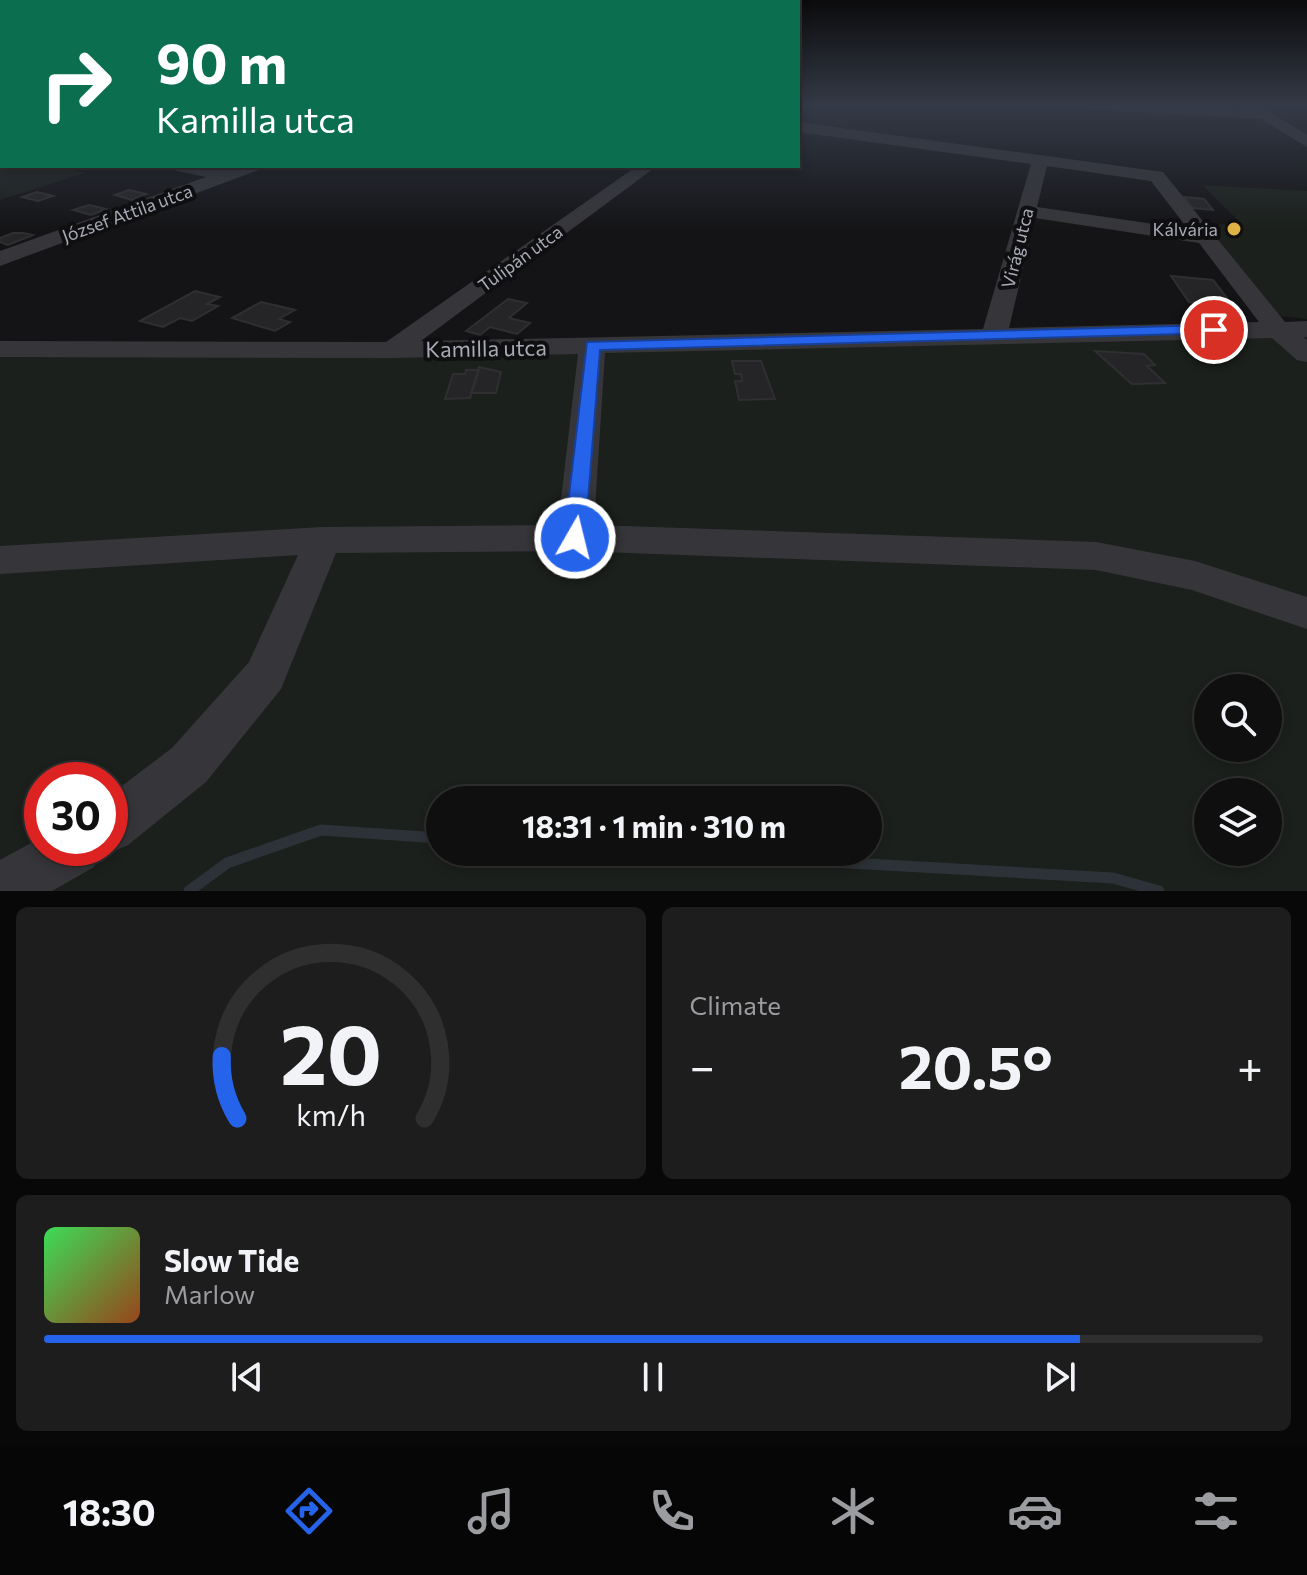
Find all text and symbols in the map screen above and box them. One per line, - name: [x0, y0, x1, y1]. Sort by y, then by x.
- text: 90 m: [156, 27, 287, 96]
- icon: right: [24, 32, 128, 136]
- text: Kamilla utca: [156, 96, 355, 140]
- street label: József Attila utca: [59, 179, 195, 247]
- street label: Virág utca: [996, 205, 1038, 291]
- place label: Kálvária: [1152, 218, 1218, 240]
- street label: Tulipán utca: [474, 220, 566, 296]
- marker: Kálvária: [1225, 220, 1243, 238]
- pin: [1180, 296, 1248, 364]
- icon: arrive: [1192, 308, 1236, 352]
- street label: Kamilla utca: [425, 333, 547, 363]
- position arrow: [533, 496, 617, 580]
- map controls: [1194, 674, 1282, 866]
- button: search: [1194, 674, 1282, 762]
- speed limit sign: 30: [24, 762, 128, 866]
- button: layers: [1194, 778, 1282, 866]
- text: 18:31 · 1 min · 310 m: [522, 807, 786, 844]
- text: Climate: [690, 989, 781, 1020]
- text: 20: [280, 1000, 382, 1102]
- text: 20.5°: [899, 1028, 1053, 1101]
- text: −: [690, 1038, 715, 1092]
- text: +: [1237, 1038, 1263, 1092]
- text: km/h: [296, 1097, 366, 1132]
- text: Slow Tide: [164, 1241, 299, 1278]
- text: Marlow: [164, 1278, 255, 1309]
- icon: previous: [225, 1355, 269, 1399]
- icon: pause: [631, 1355, 675, 1399]
- icon: next: [1038, 1355, 1082, 1399]
- icon: directions: [281, 1483, 337, 1539]
- icon: music: [463, 1483, 519, 1539]
- icon: phone: [644, 1483, 700, 1539]
- icon: climate: [825, 1483, 881, 1539]
- icon: car: [1007, 1483, 1063, 1539]
- icon: filters: [1188, 1483, 1244, 1539]
- text: 18:30: [63, 1489, 156, 1533]

